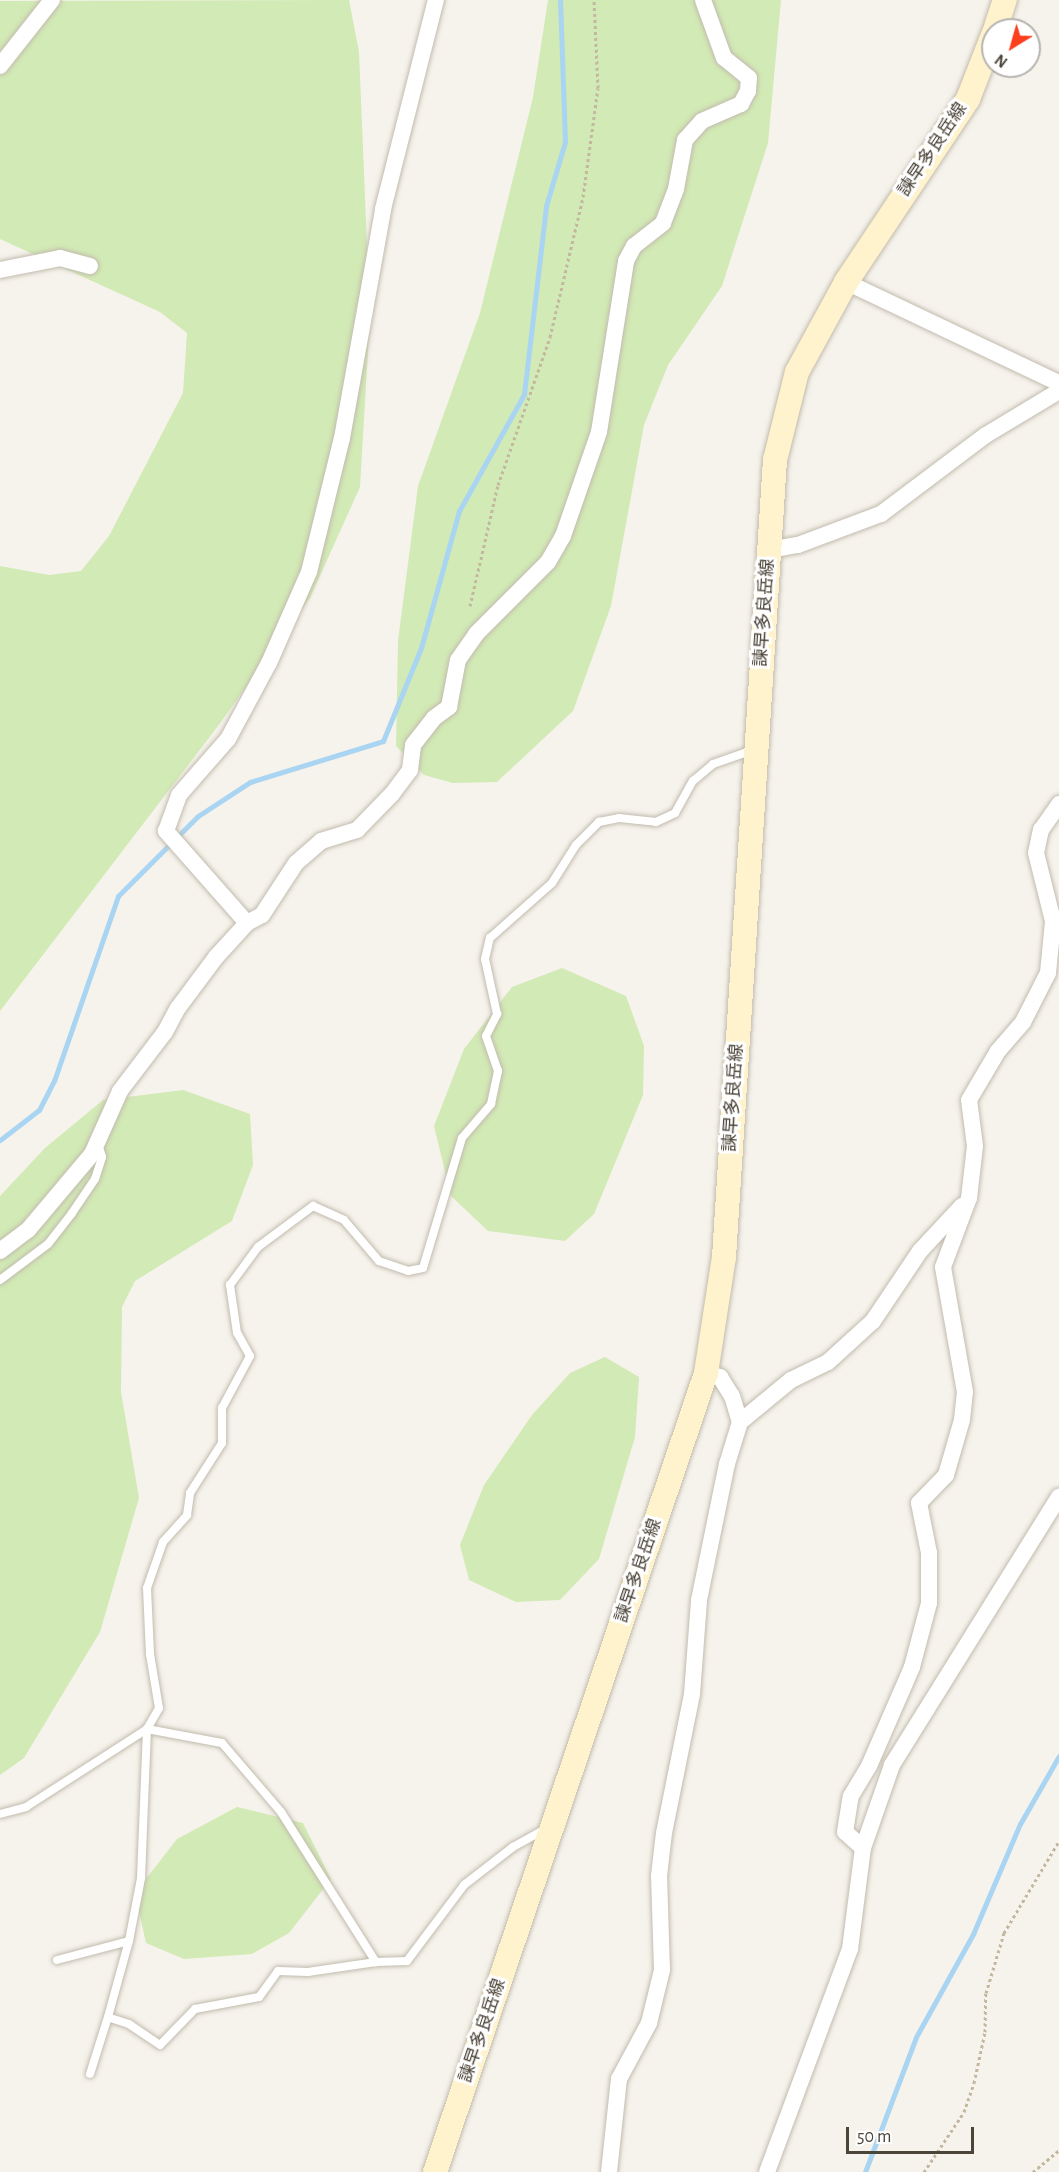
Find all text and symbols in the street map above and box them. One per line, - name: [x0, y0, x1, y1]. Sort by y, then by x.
- north arrow: [981, 18, 1041, 78]
- text: N: [992, 51, 1011, 71]
- street label: 諫早多良岳線: [894, 99, 972, 201]
- street label: 諫早多良岳線: [750, 558, 780, 668]
- street label: 諫早多良岳線: [719, 1043, 749, 1153]
- street label: 諫早多良岳線: [611, 1516, 667, 1626]
- street label: 諫早多良岳線: [455, 1976, 511, 2086]
- scale bar: [849, 2115, 976, 2153]
- text: 50 m: [857, 2128, 891, 2146]

